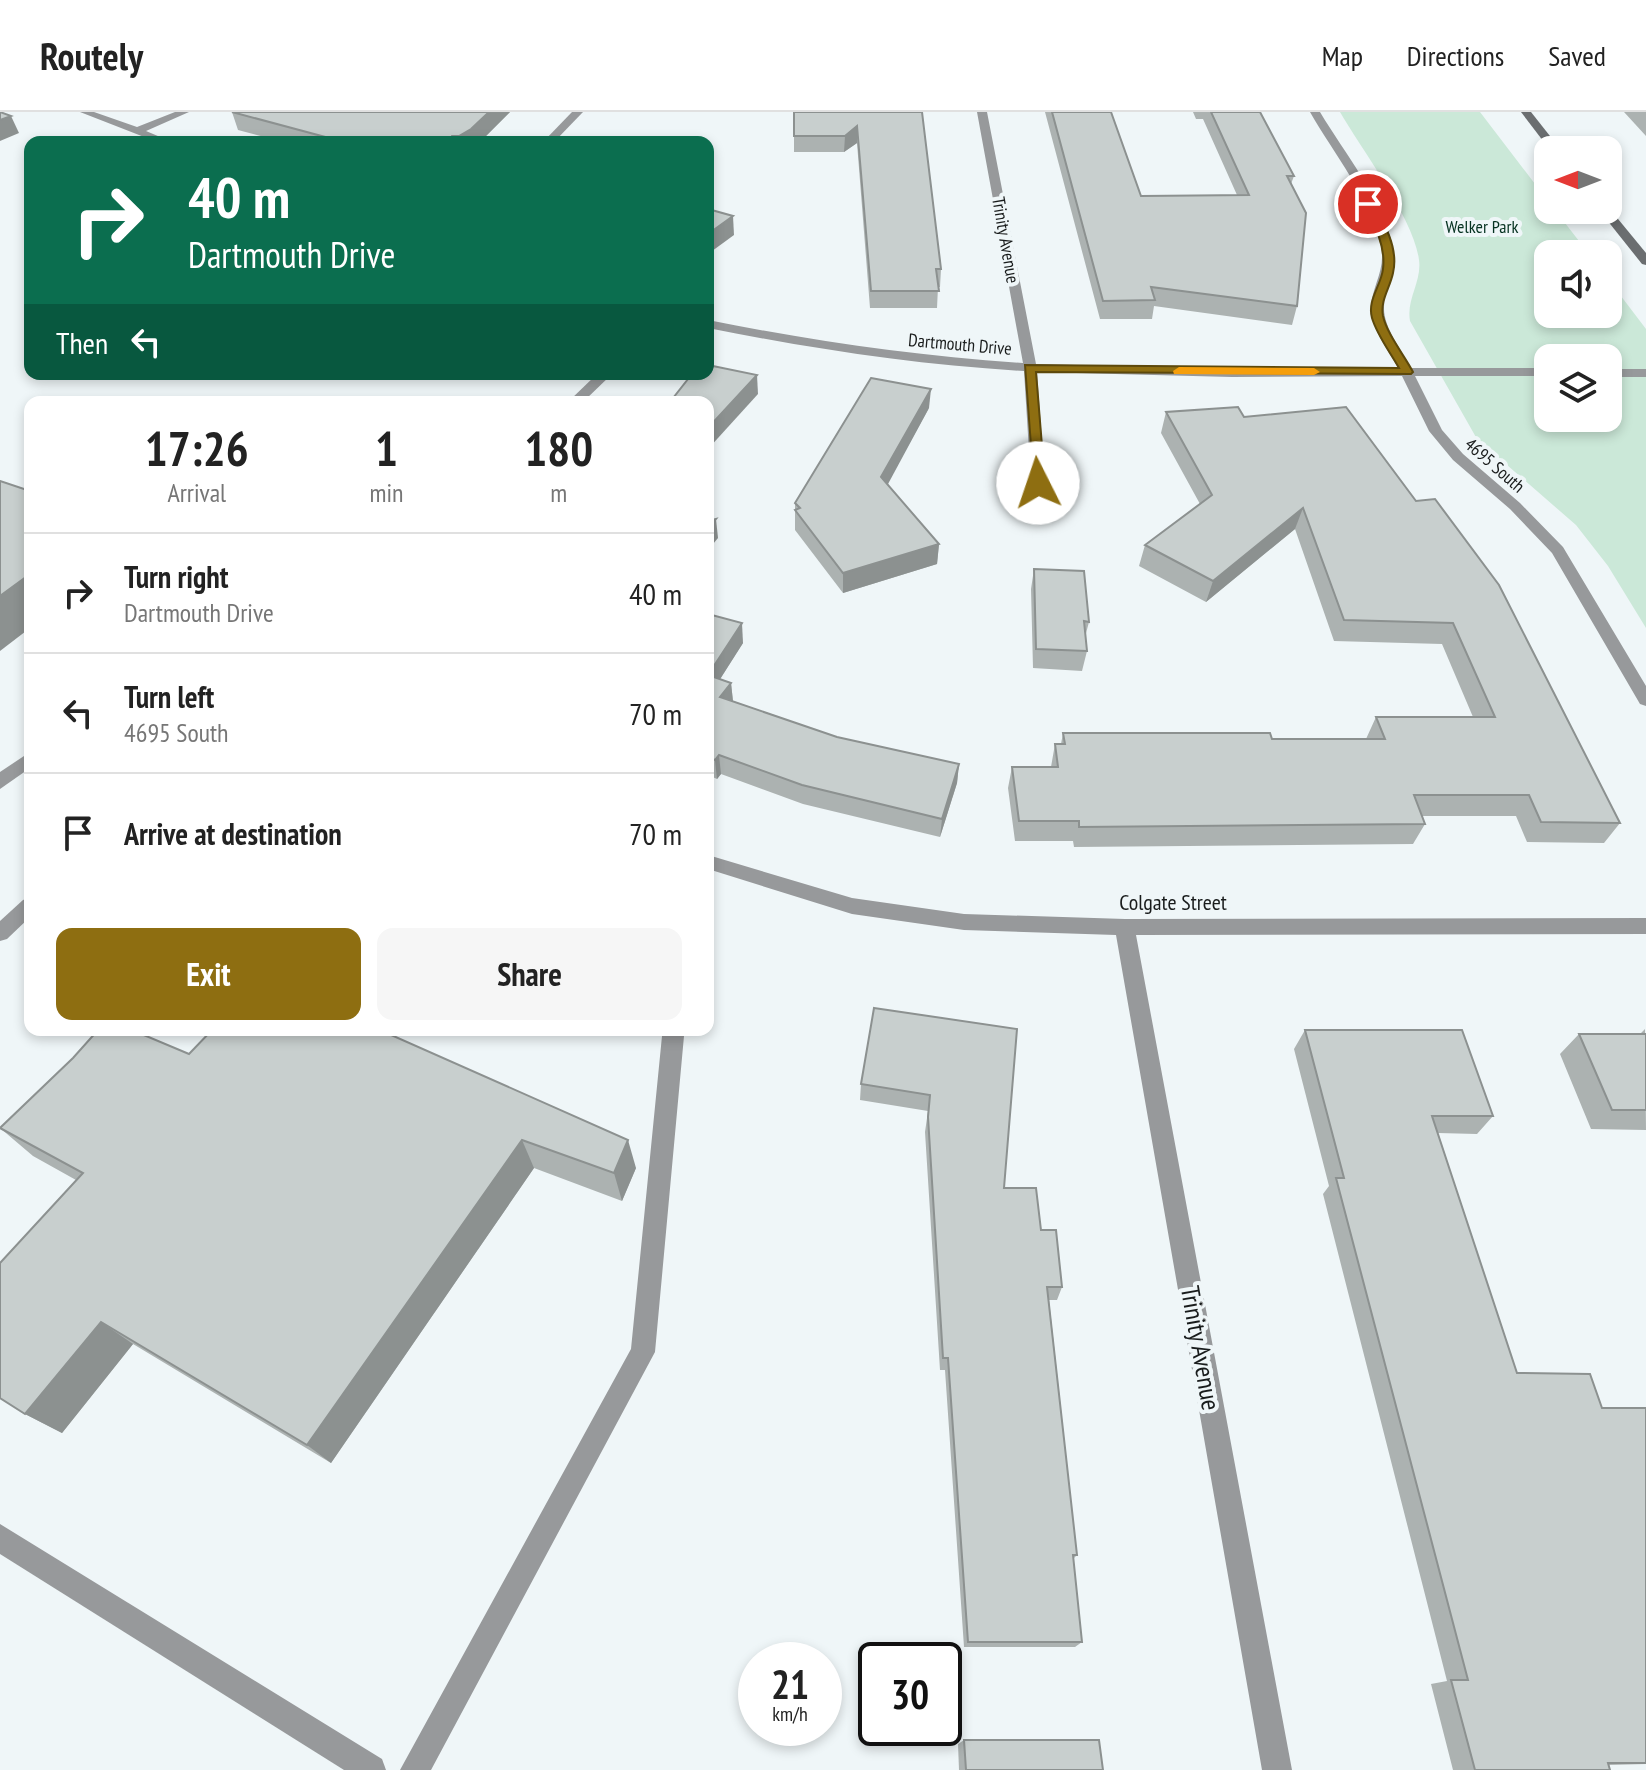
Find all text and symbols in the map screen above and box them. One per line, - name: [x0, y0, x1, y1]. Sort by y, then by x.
- text: Routely: [40, 31, 143, 80]
- text: Map: [1322, 37, 1363, 74]
- text: Directions: [1407, 37, 1504, 74]
- text: Saved: [1548, 37, 1606, 74]
- north arrow: [1534, 136, 1622, 224]
- map controls: [1534, 136, 1622, 432]
- text: 40 m: [188, 161, 290, 233]
- icon: right: [56, 168, 160, 272]
- pin: [1334, 170, 1402, 238]
- icon: arrive: [1346, 182, 1390, 226]
- street label: Trinity Avenue: [987, 195, 1025, 285]
- park label: Welker Park: [1446, 215, 1518, 238]
- text: Dartmouth Drive: [188, 231, 395, 278]
- button: sound: [1534, 240, 1622, 328]
- icon: left: [124, 320, 168, 364]
- text: Then: [56, 323, 108, 362]
- street label: Dartmouth Drive: [907, 328, 1013, 360]
- button: layers: [1534, 344, 1622, 432]
- text: 17:26: [145, 417, 249, 479]
- text: 1: [375, 417, 398, 479]
- text: 180: [524, 417, 593, 479]
- street label: 4695 South: [1460, 433, 1530, 497]
- position arrow: [996, 441, 1080, 525]
- text: Arrival: [167, 476, 226, 509]
- text: min: [369, 476, 403, 509]
- text: m: [550, 476, 567, 509]
- text: Turn right: [124, 557, 228, 596]
- icon: right: [56, 571, 100, 615]
- text: 40 m: [629, 574, 682, 613]
- text: Dartmouth Drive: [124, 596, 274, 629]
- text: Turn left: [124, 677, 214, 716]
- icon: left: [56, 691, 100, 735]
- text: 70 m: [629, 694, 682, 733]
- text: 4695 South: [124, 716, 229, 749]
- icon: arrive: [56, 811, 100, 855]
- text: Arrive at destination: [124, 814, 342, 853]
- text: 70 m: [629, 814, 682, 853]
- street label: Colgate Street: [1119, 888, 1227, 916]
- button: Exit: [56, 928, 361, 1020]
- button: Share: [377, 928, 682, 1020]
- street label: Trinity Avenue: [1174, 1283, 1228, 1413]
- speed limit sign: 30: [858, 1642, 962, 1746]
- text: 21: [771, 1658, 809, 1710]
- text: km/h: [772, 1701, 808, 1727]

